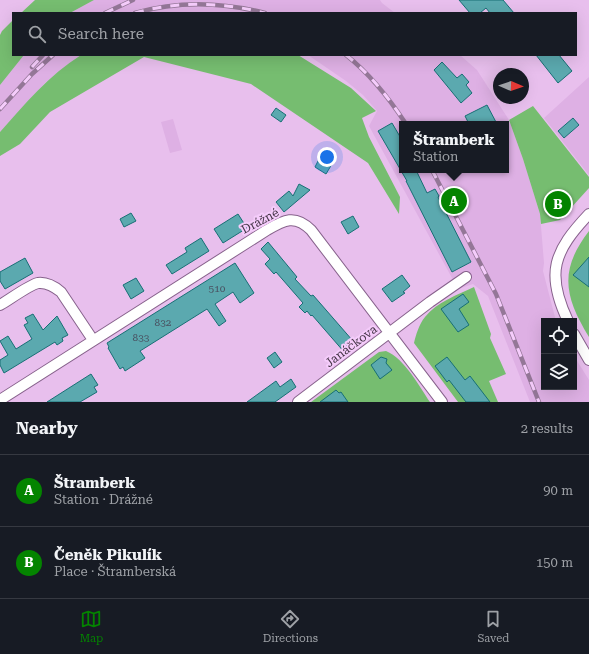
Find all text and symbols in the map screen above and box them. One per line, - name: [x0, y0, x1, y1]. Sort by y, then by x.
- search box: [12, 12, 577, 56]
- icon: search: [26, 23, 48, 45]
- text: Search here: [58, 25, 144, 43]
- north arrow: [493, 68, 529, 104]
- popup: [399, 121, 509, 173]
- text: Štramberk: [413, 131, 495, 149]
- your location: [317, 147, 337, 167]
- text: Station: [413, 149, 458, 164]
- pin: A: [441, 186, 467, 216]
- pin: B: [545, 189, 571, 219]
- street label: Drážné: [239, 205, 282, 237]
- house number: 510: [209, 283, 226, 294]
- house number: 832: [155, 317, 172, 328]
- map controls: [541, 318, 577, 390]
- button: locate: [541, 318, 577, 354]
- street label: Janáčkova: [322, 322, 380, 370]
- house number: 833: [133, 332, 150, 343]
- button: layers: [541, 354, 577, 390]
- text: Nearby: [16, 418, 78, 438]
- text: 2 results: [521, 421, 573, 436]
- text: Štramberk: [54, 474, 135, 492]
- text: A: [24, 483, 34, 498]
- text: 90 m: [543, 483, 573, 498]
- text: Station · Drážné: [54, 492, 153, 507]
- text: Čeněk Pikulík: [54, 546, 162, 564]
- text: B: [24, 555, 34, 570]
- text: 150 m: [536, 555, 573, 570]
- text: Place · Štramberská: [54, 564, 176, 579]
- tab: Map: [80, 608, 103, 645]
- tab: Directions: [263, 608, 318, 645]
- tab: Saved: [477, 608, 509, 645]

